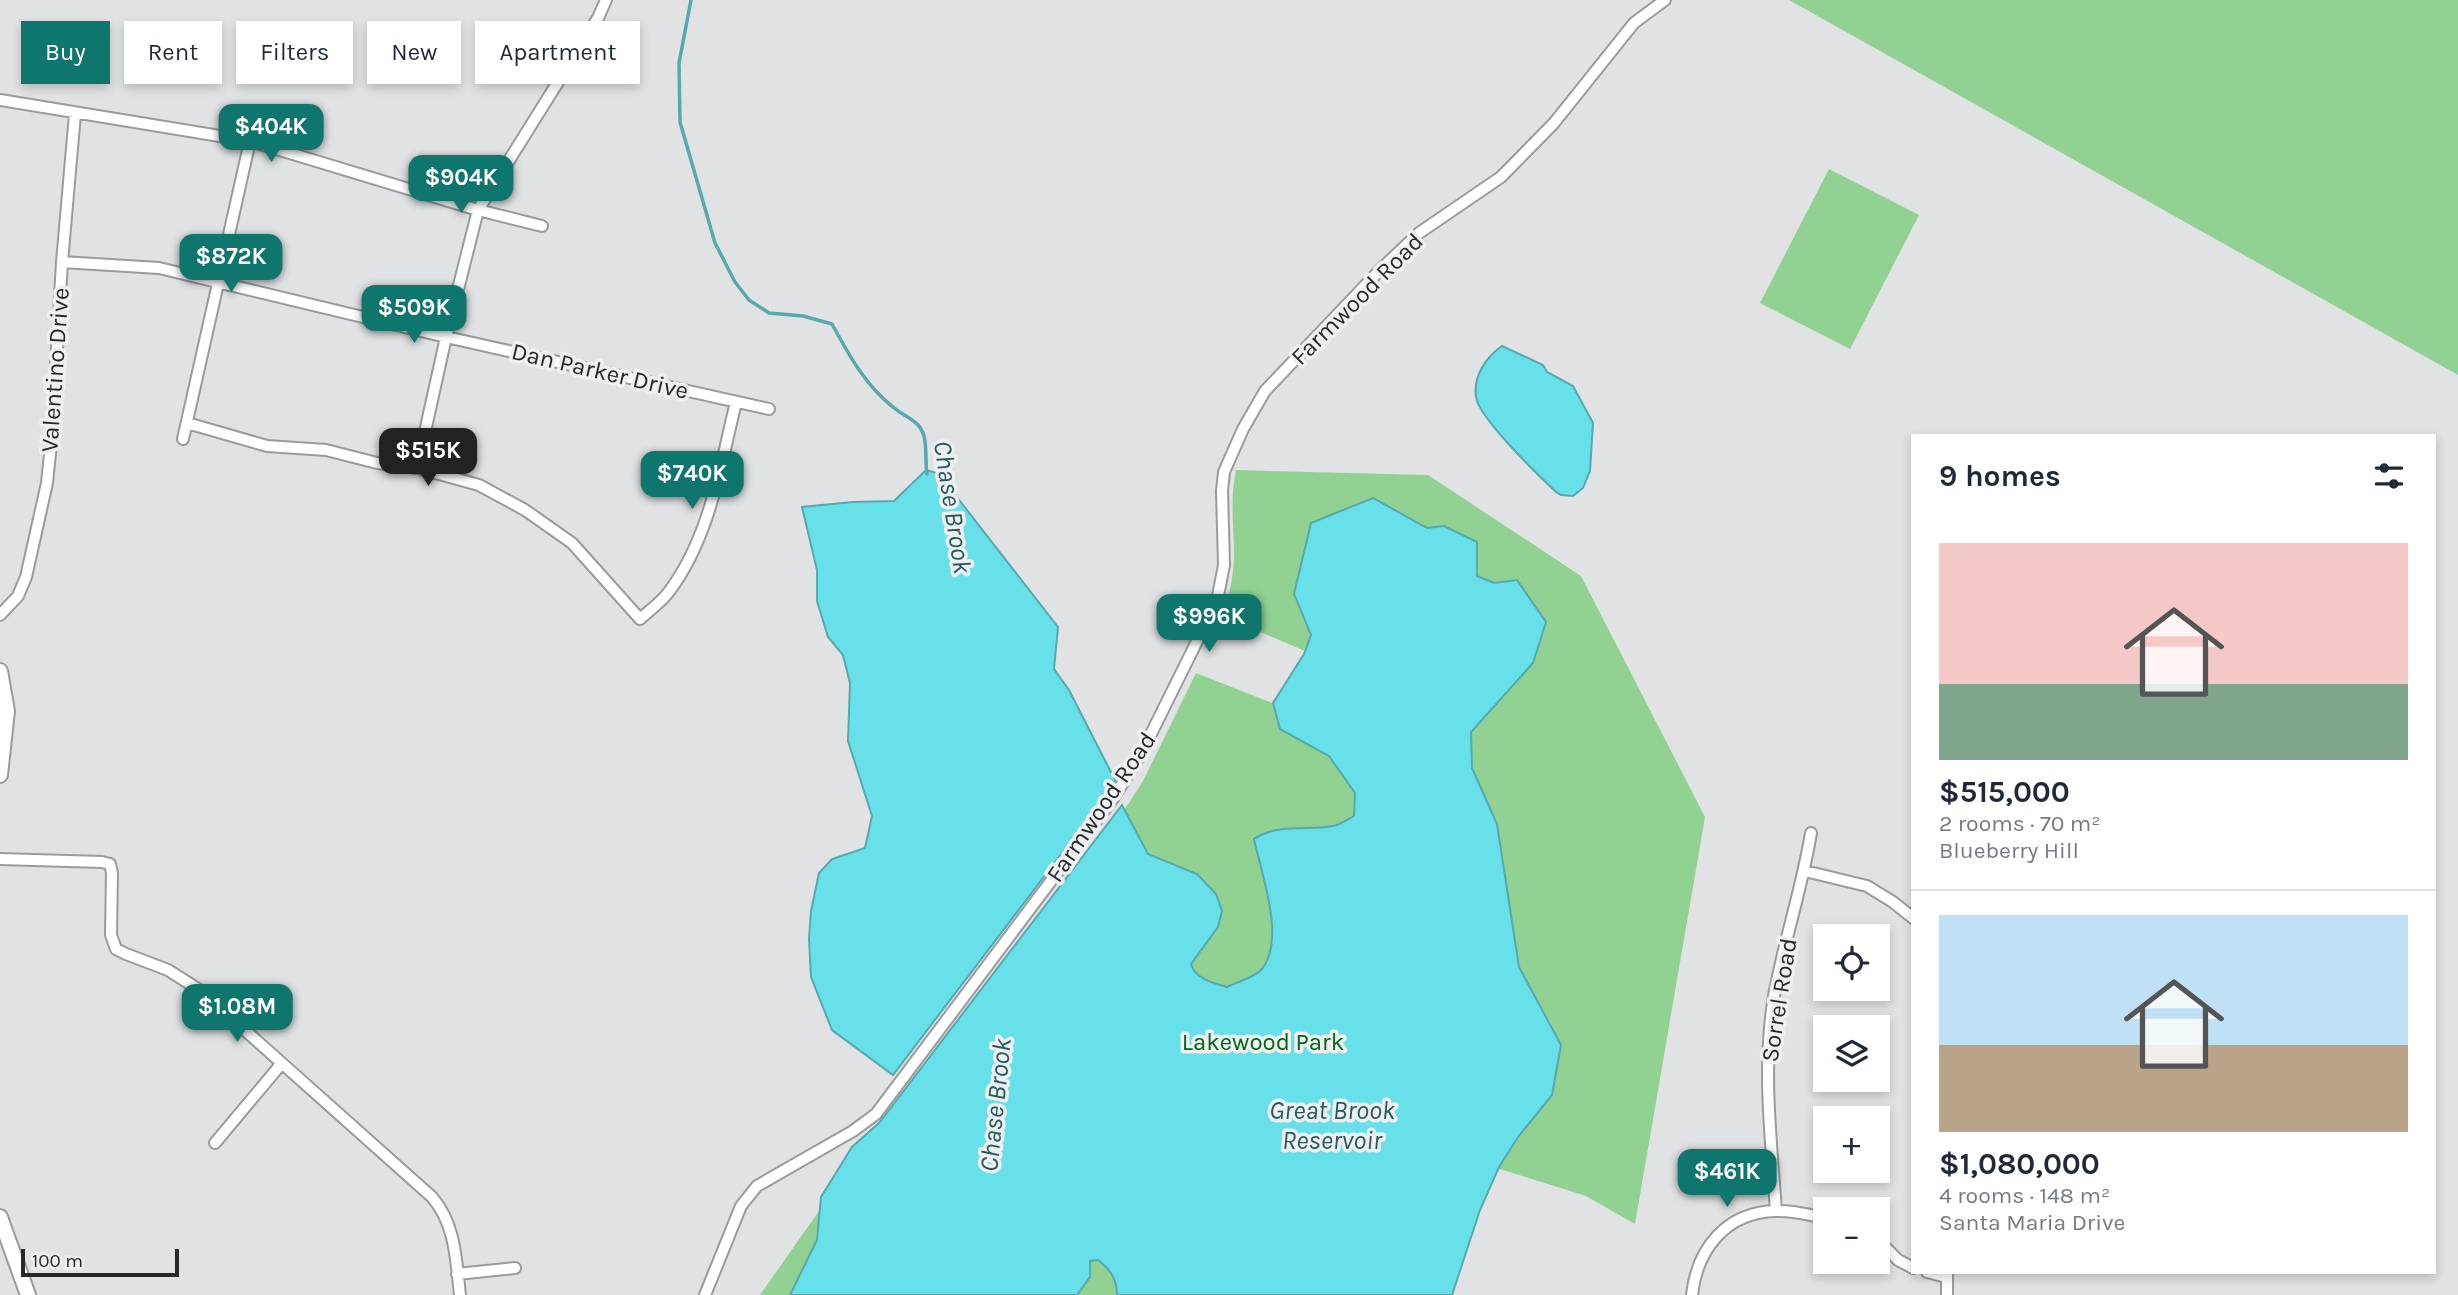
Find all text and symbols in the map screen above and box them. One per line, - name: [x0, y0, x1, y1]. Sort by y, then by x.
- chip: Buy: [21, 21, 110, 84]
- chip: Rent: [124, 21, 222, 84]
- chip: Filters: [236, 21, 353, 84]
- chip: New: [367, 21, 461, 84]
- chip: Apartment: [475, 21, 640, 84]
- pin: $404K: [222, 104, 320, 164]
- text: $404K: [235, 113, 307, 140]
- pin: $904K: [412, 156, 510, 215]
- text: $904K: [424, 164, 498, 191]
- street label: Farmwood Road: [1285, 227, 1429, 371]
- pin: $872K: [182, 234, 280, 294]
- text: $872K: [195, 243, 267, 270]
- pin: $509K: [365, 286, 463, 345]
- street label: Valentino Drive: [35, 287, 75, 453]
- text: $509K: [378, 294, 450, 321]
- street label: Dan Parker Drive: [509, 337, 691, 405]
- pin: $515K: [379, 428, 477, 488]
- text: $515K: [395, 437, 461, 464]
- water label: Chase Brook: [927, 439, 978, 576]
- pin: $740K: [643, 452, 741, 511]
- icon: filters: [2370, 457, 2408, 495]
- text: 9 homes: [1939, 458, 2061, 494]
- text: $740K: [657, 460, 727, 487]
- icon: home: [2111, 589, 2237, 715]
- pin: $996K: [1160, 594, 1258, 654]
- text: $996K: [1173, 603, 1245, 630]
- street label: Farmwood Road: [1040, 727, 1162, 887]
- text: $515,000: [1939, 774, 2070, 810]
- text: 2 rooms · 70 m²: [1939, 810, 2101, 837]
- text: Blueberry Hill: [1939, 837, 2079, 864]
- map controls: [1813, 924, 1890, 1274]
- button: locate: [1813, 924, 1890, 1001]
- street label: Sorrel Road: [1755, 936, 1803, 1064]
- icon: home: [2111, 961, 2237, 1087]
- pin: $1.08M: [180, 984, 294, 1044]
- text: $1.08M: [198, 993, 276, 1020]
- button: layers: [1813, 1015, 1890, 1092]
- park label: Lakewood Park: [1182, 1028, 1344, 1056]
- water label: Chase Brook: [973, 1036, 1018, 1173]
- water label: Great Brook Reservoir: [1269, 1095, 1396, 1156]
- button: +: [1813, 1106, 1890, 1183]
- text: $1,080,000: [1939, 1146, 2100, 1182]
- pin: $461K: [1678, 1150, 1776, 1209]
- text: $461K: [1694, 1158, 1760, 1185]
- text: 4 rooms · 148 m²: [1939, 1182, 2110, 1209]
- button: −: [1813, 1197, 1890, 1274]
- text: Santa Maria Drive: [1939, 1209, 2125, 1236]
- scale bar: [21, 1246, 178, 1278]
- text: 100 m: [32, 1250, 83, 1272]

